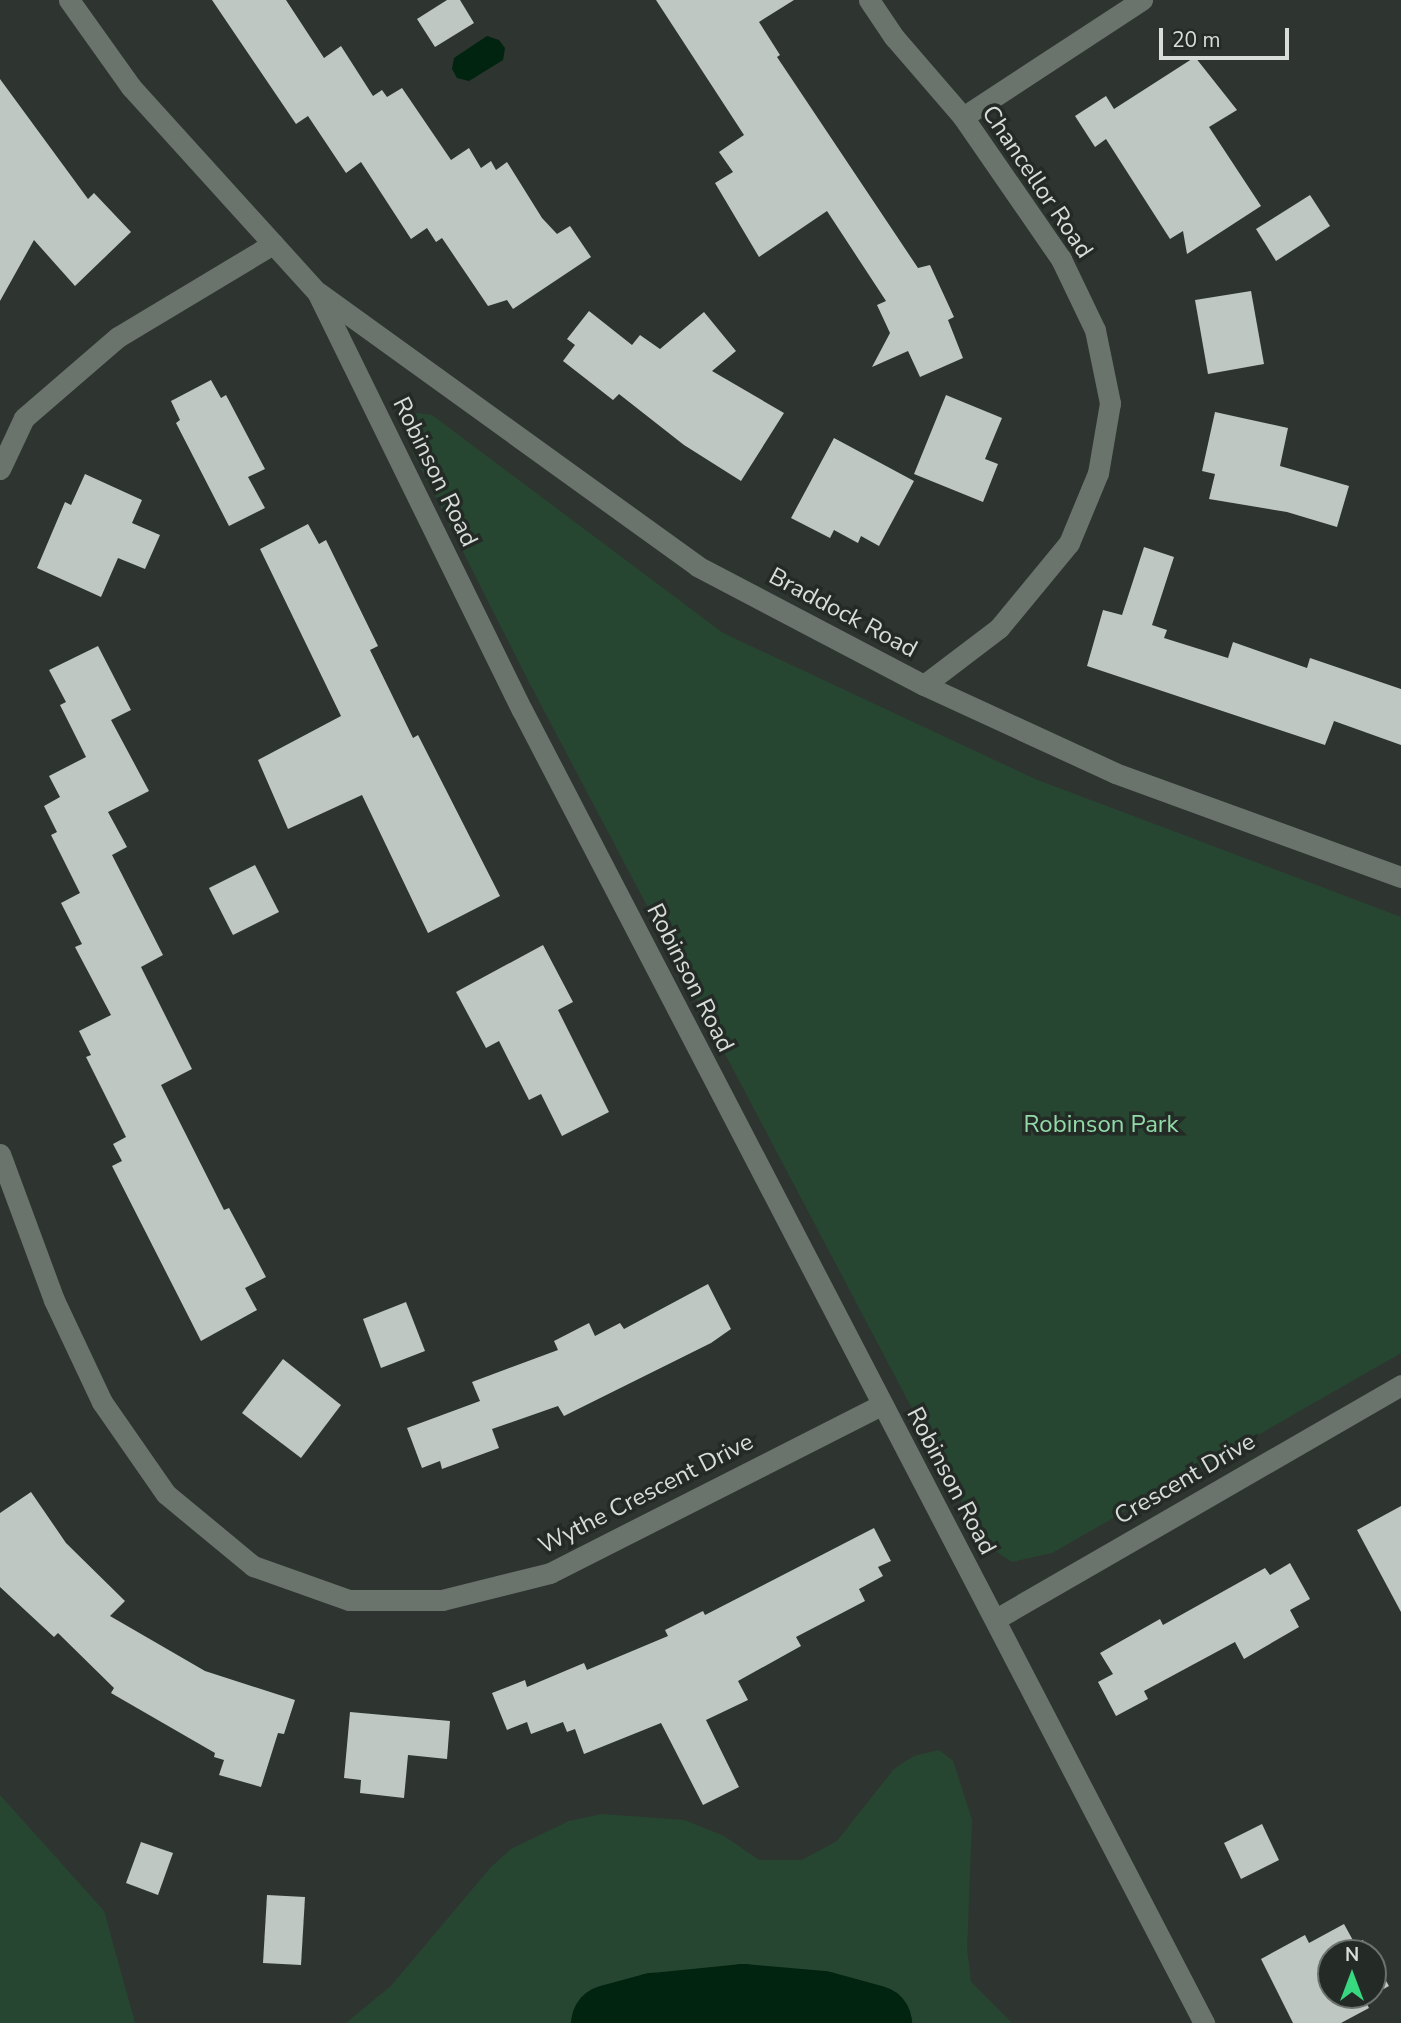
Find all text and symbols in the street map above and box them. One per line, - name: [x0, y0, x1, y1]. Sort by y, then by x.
- scale bar: [1163, 14, 1292, 58]
- text: 20 m: [1172, 26, 1221, 54]
- street label: Chancellor Road: [975, 100, 1099, 264]
- street label: Robinson Road: [386, 393, 484, 551]
- street label: Braddock Road: [764, 562, 922, 664]
- street label: Robinson Road: [640, 899, 740, 1057]
- park label: Robinson Park: [1024, 1111, 1178, 1139]
- street label: Robinson Road: [900, 1402, 1002, 1560]
- street label: Wythe Crescent Drive: [534, 1427, 758, 1561]
- street label: Crescent Drive: [1110, 1427, 1260, 1531]
- north arrow: [1317, 1939, 1387, 2009]
- text: N: [1345, 1942, 1359, 1968]

